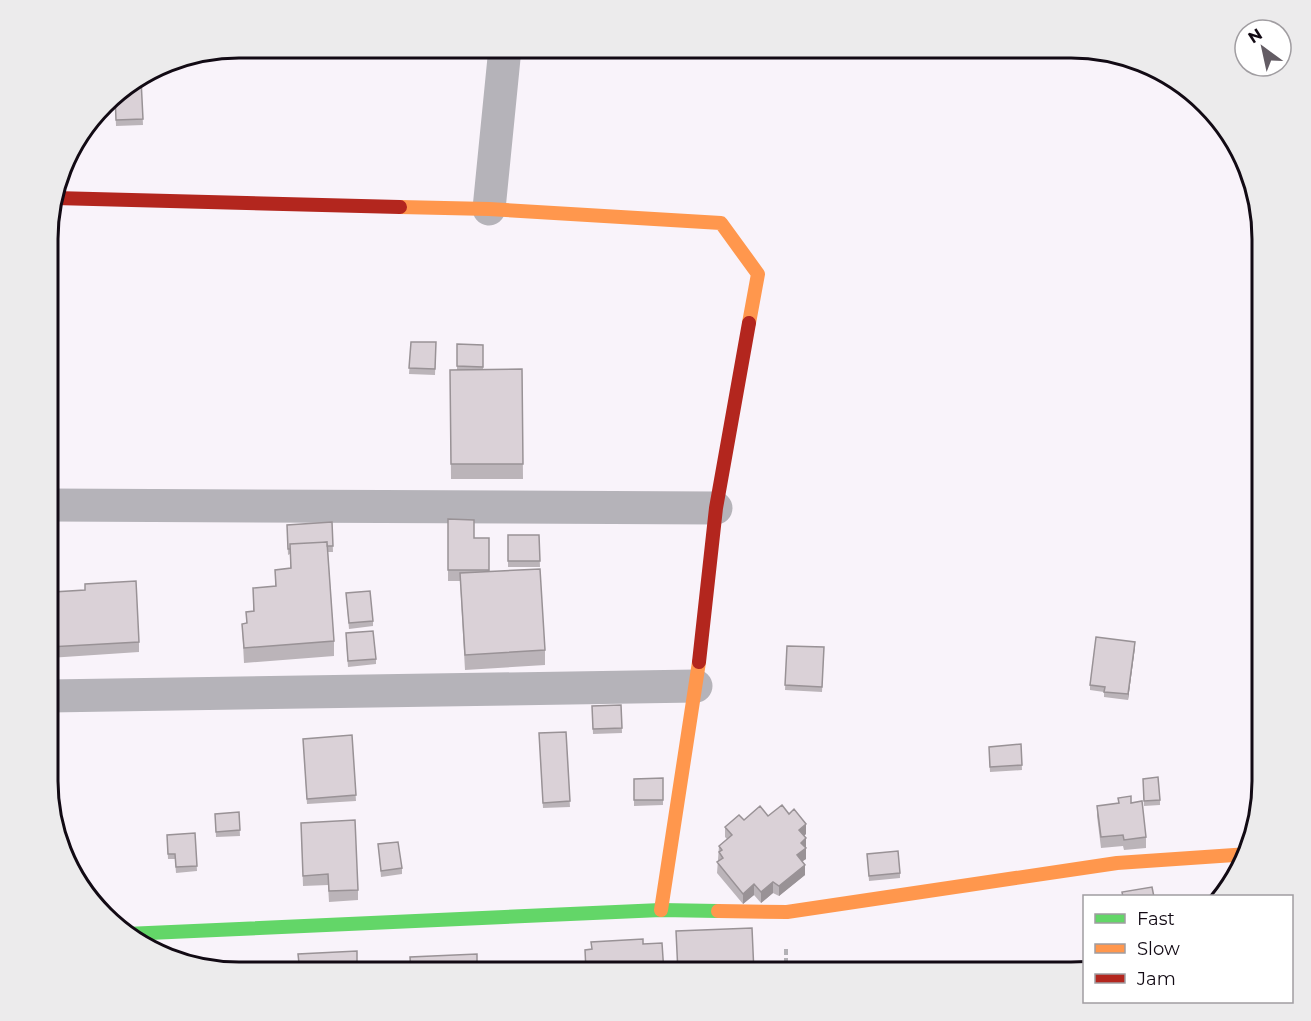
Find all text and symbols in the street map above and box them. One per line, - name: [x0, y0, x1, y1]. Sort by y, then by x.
- north arrow: [1233, 18, 1293, 78]
- text: N: [1245, 24, 1266, 47]
- legend: [1083, 895, 1293, 1003]
- text: Fast: [1137, 908, 1175, 930]
- text: Slow: [1137, 938, 1180, 960]
- text: Jam: [1136, 968, 1176, 990]

